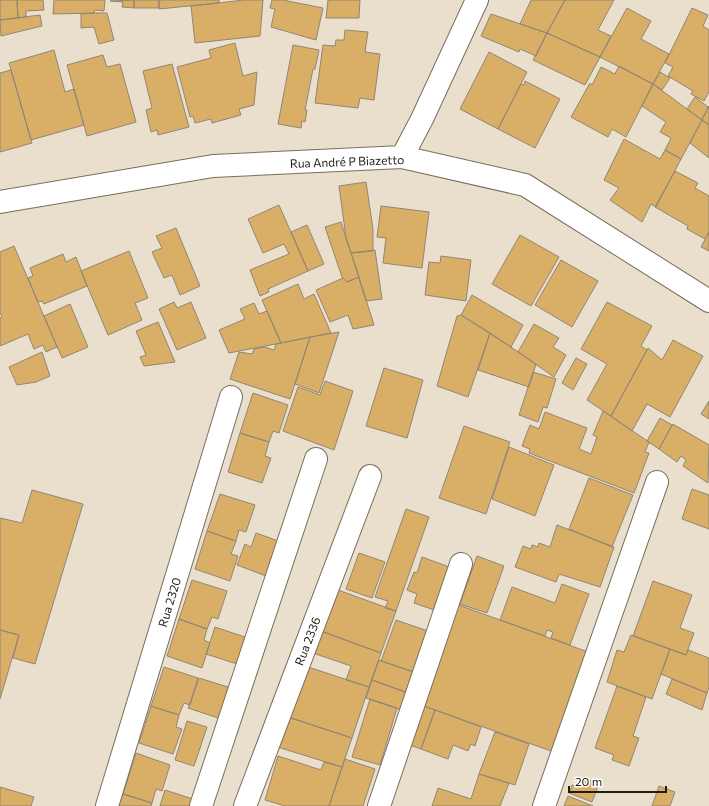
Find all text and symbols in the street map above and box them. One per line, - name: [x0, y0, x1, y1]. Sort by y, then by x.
- street label: Rua André P Biazetto: [289, 152, 405, 170]
- street label: Rua 2320: [155, 575, 183, 629]
- street label: Rua 2336: [291, 615, 323, 667]
- scale bar: [569, 768, 666, 794]
- text: 20 m: [575, 774, 602, 788]

